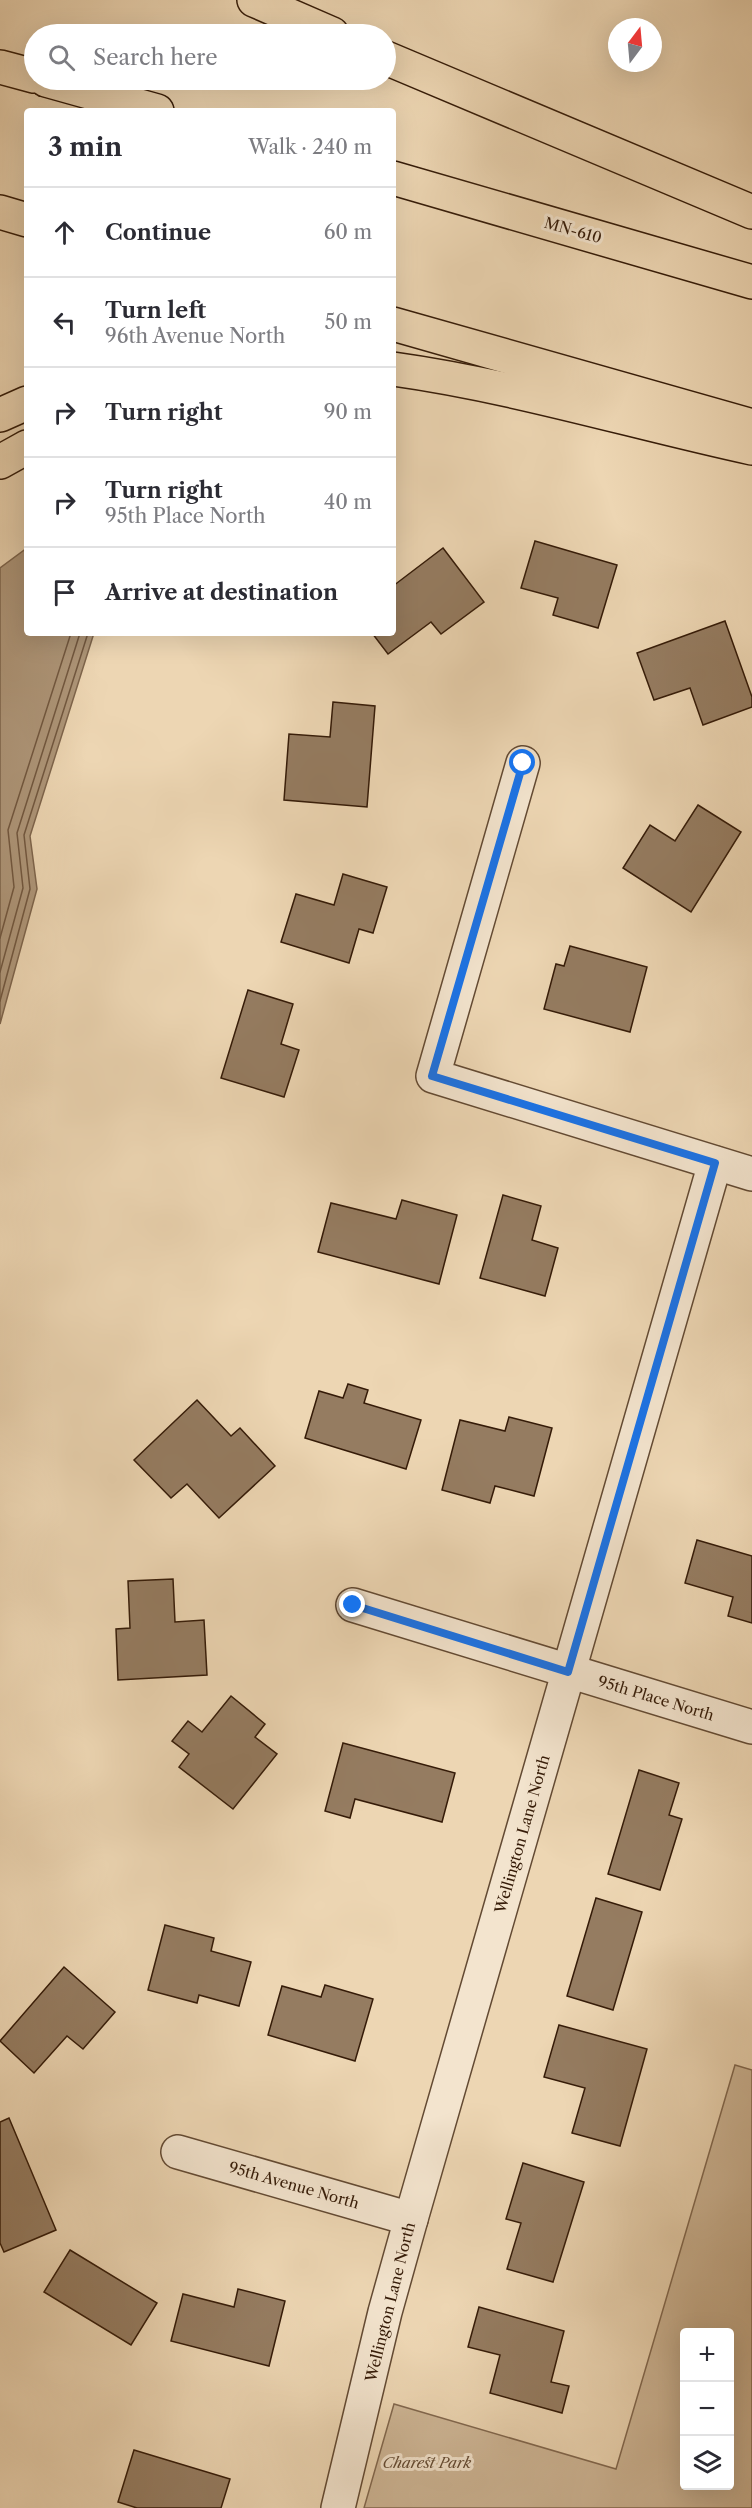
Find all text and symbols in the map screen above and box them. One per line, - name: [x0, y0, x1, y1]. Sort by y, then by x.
- north arrow: [608, 18, 662, 72]
- search box: [24, 24, 396, 90]
- icon: search: [45, 41, 78, 74]
- text: Search here: [93, 44, 218, 71]
- text: 3 min: [48, 131, 122, 163]
- text: Walk · 240 m: [248, 135, 372, 159]
- street label: MN-610: [542, 213, 604, 247]
- icon: ahead: [48, 216, 81, 249]
- text: Continue: [105, 219, 211, 246]
- text: 60 m: [324, 220, 372, 244]
- text: Turn left: [105, 297, 206, 324]
- icon: left: [48, 306, 81, 339]
- text: 50 m: [325, 310, 372, 334]
- text: 96th Avenue North: [105, 324, 285, 348]
- icon: right: [48, 396, 81, 429]
- text: Turn right: [105, 399, 223, 426]
- text: 90 m: [324, 400, 372, 424]
- text: Turn right: [105, 477, 223, 504]
- icon: right: [48, 486, 81, 519]
- text: 40 m: [324, 490, 372, 514]
- text: 95th Place North: [105, 504, 266, 528]
- icon: arrive: [48, 576, 81, 609]
- text: Arrive at destination: [105, 579, 338, 606]
- route start: [509, 749, 535, 775]
- route end: [339, 1591, 365, 1617]
- street label: 95th Place North: [596, 1671, 717, 1725]
- street label: Wellington Lane North: [490, 1752, 554, 1916]
- street label: 95th Avenue North: [227, 2157, 362, 2213]
- street label: Wellington Lane North: [361, 2220, 419, 2385]
- map controls: [680, 2328, 734, 2490]
- button: +: [680, 2328, 734, 2382]
- button: −: [680, 2382, 734, 2436]
- button: layers: [680, 2436, 734, 2490]
- park label: Charest Park: [383, 2453, 472, 2472]

